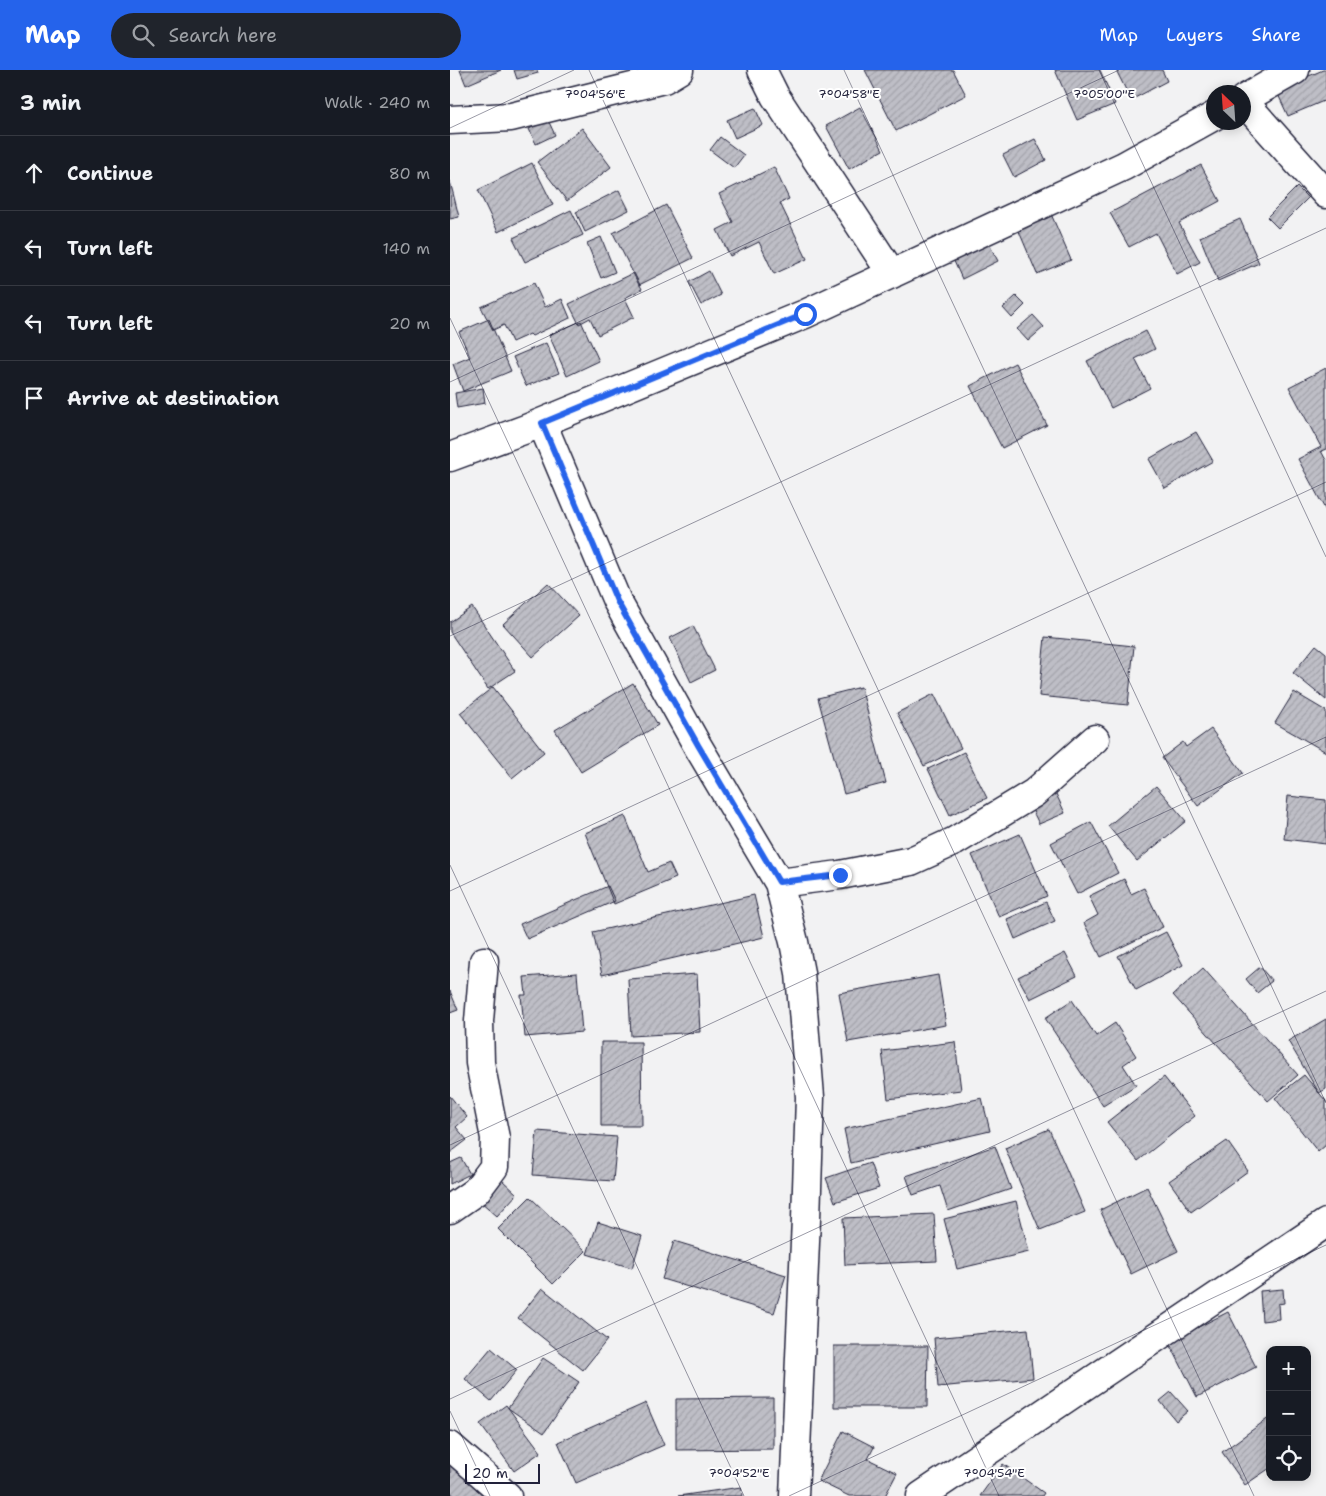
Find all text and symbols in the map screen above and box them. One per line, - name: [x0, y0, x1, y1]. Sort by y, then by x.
- search box: [111, 13, 461, 58]
- text: Map: [25, 19, 81, 51]
- icon: search: [129, 21, 157, 49]
- text: Search here: [169, 23, 277, 48]
- text: Map: [1100, 23, 1138, 47]
- text: Layers: [1166, 23, 1223, 47]
- text: Share: [1251, 23, 1301, 47]
- north arrow: [1206, 85, 1251, 130]
- text: 7°04'56"E: [564, 86, 626, 102]
- text: 7°04'58"E: [818, 86, 880, 102]
- text: 7°05'00"E: [1073, 86, 1135, 102]
- text: 3 min: [20, 89, 81, 117]
- text: Walk · 240 m: [324, 92, 430, 113]
- icon: ahead: [20, 159, 48, 187]
- text: Continue: [67, 161, 153, 186]
- text: 80 m: [389, 163, 430, 184]
- icon: left: [20, 234, 48, 262]
- text: Turn left: [67, 236, 153, 261]
- text: 140 m: [383, 238, 430, 259]
- route start: [794, 303, 817, 326]
- icon: left: [20, 309, 48, 337]
- text: Turn left: [67, 311, 153, 336]
- text: 20 m: [389, 313, 430, 334]
- icon: arrive: [20, 384, 48, 412]
- text: Arrive at destination: [67, 386, 279, 411]
- route end: [829, 864, 852, 887]
- map controls: [1266, 1346, 1311, 1481]
- button: +: [1266, 1346, 1311, 1391]
- button: −: [1266, 1391, 1311, 1436]
- button: locate: [1266, 1436, 1311, 1481]
- scale bar: [465, 1461, 540, 1484]
- text: 20 m: [472, 1464, 508, 1482]
- text: 7°04'52"E: [708, 1465, 770, 1481]
- text: 7°04'54"E: [963, 1465, 1025, 1481]

